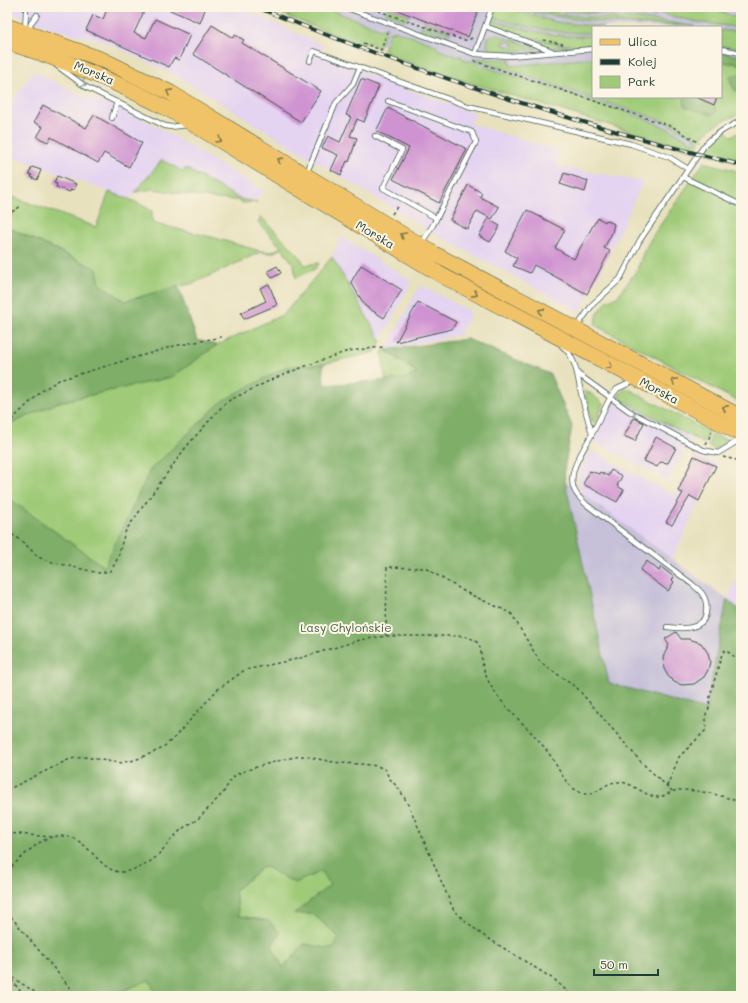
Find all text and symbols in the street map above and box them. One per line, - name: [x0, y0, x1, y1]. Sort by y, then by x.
- legend: [592, 26, 722, 98]
- text: Ulica: [628, 33, 657, 49]
- text: Kolej: [628, 53, 657, 69]
- street label: Morska: [72, 56, 117, 88]
- text: Park: [628, 73, 655, 89]
- one-way arrow: [79, 80, 86, 87]
- one-way arrow: [165, 90, 173, 97]
- one-way arrow: [215, 136, 222, 143]
- one-way arrow: [277, 157, 284, 164]
- street label: Morska: [353, 216, 398, 252]
- one-way arrow: [400, 232, 407, 239]
- one-way arrow: [471, 289, 478, 297]
- one-way arrow: [538, 308, 545, 316]
- one-way arrow: [606, 361, 613, 368]
- street label: Morska: [637, 373, 682, 407]
- one-way arrow: [671, 379, 678, 386]
- one-way arrow: [722, 406, 729, 413]
- one-way arrow: [629, 408, 636, 416]
- park label: Lasy Chylońskie: [300, 619, 392, 635]
- scale bar: [594, 951, 658, 977]
- text: 50 m: [600, 956, 628, 972]

